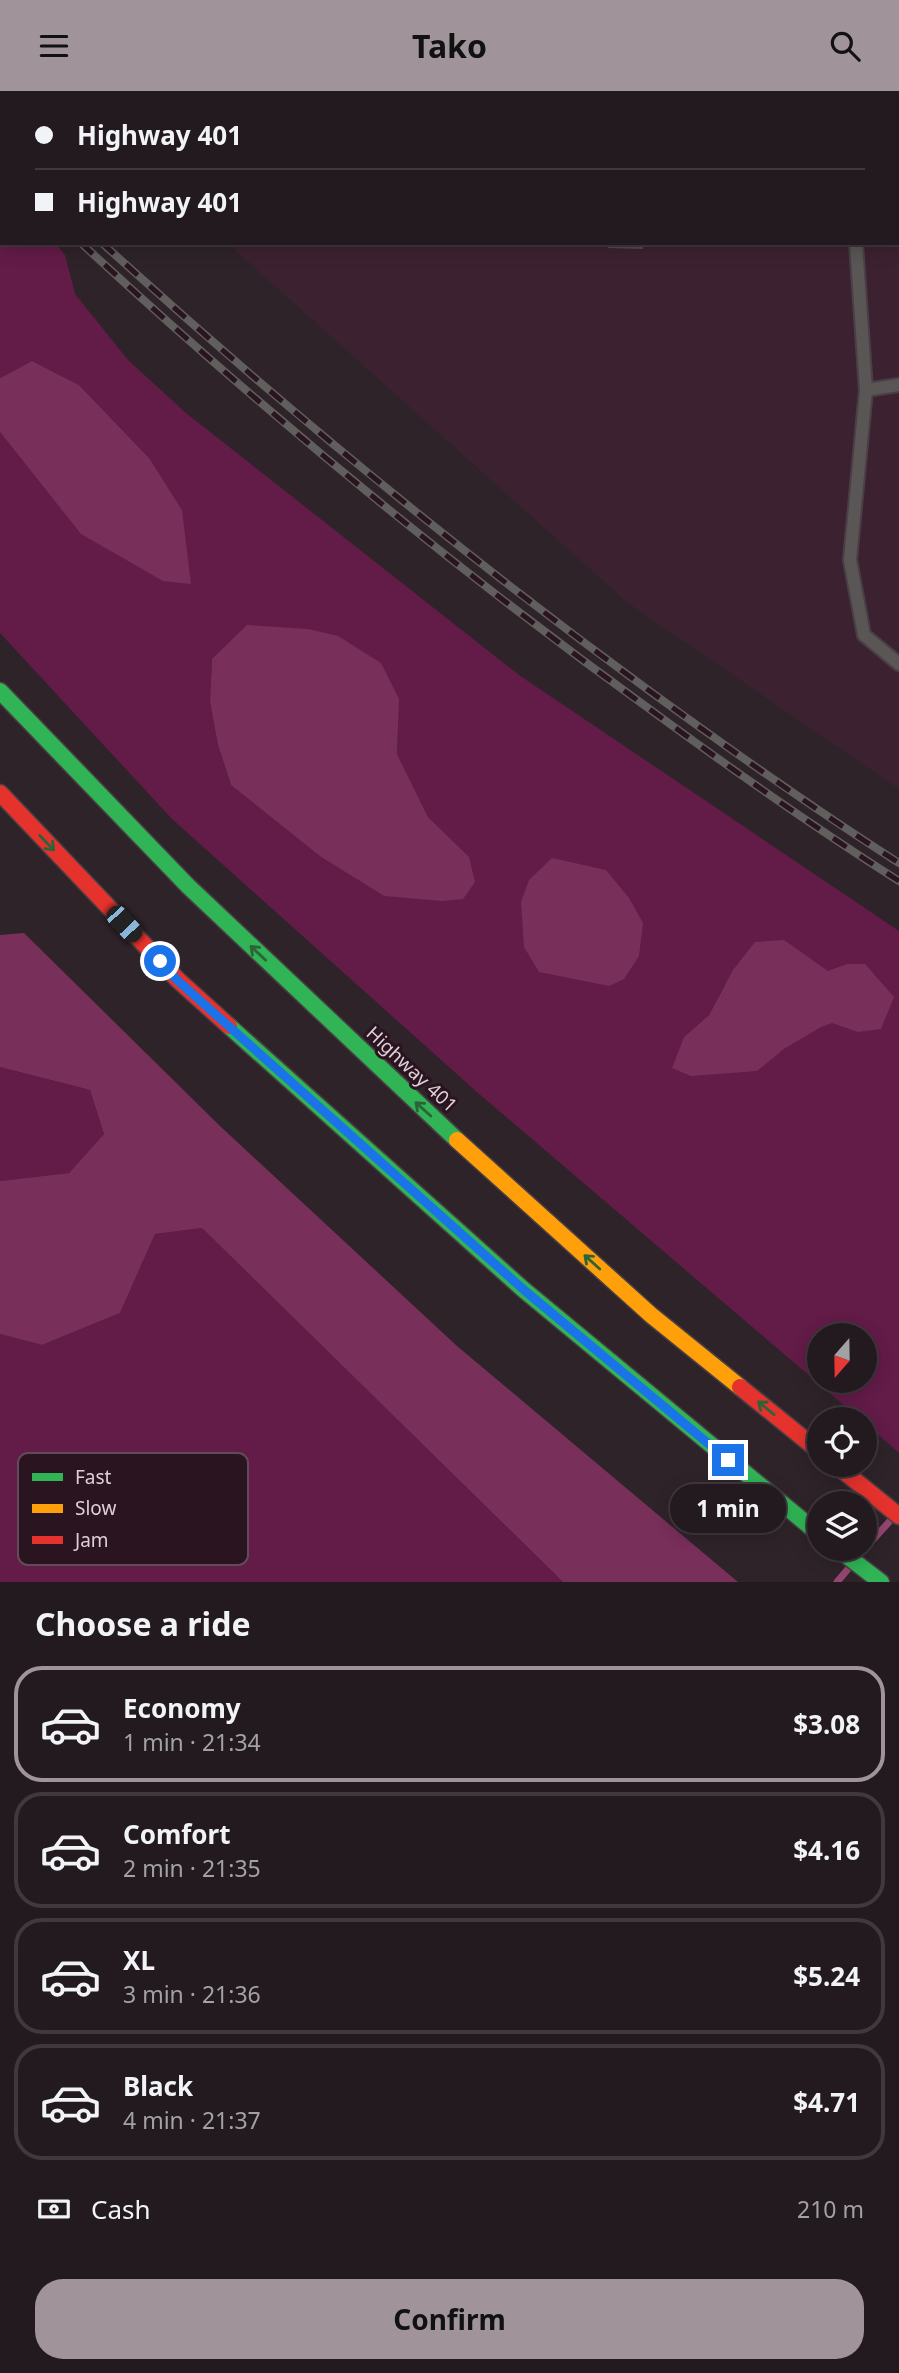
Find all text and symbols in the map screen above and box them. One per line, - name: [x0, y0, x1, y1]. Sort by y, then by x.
- text: Tako: [412, 24, 487, 67]
- icon: menu: [35, 27, 73, 65]
- icon: search: [826, 27, 864, 65]
- text: Highway 401: [77, 117, 242, 153]
- text: Highway 401: [77, 184, 242, 220]
- one-way arrow: [38, 833, 55, 851]
- car: [102, 901, 147, 947]
- route start: [144, 945, 176, 977]
- one-way arrow: [249, 945, 267, 961]
- street label: Highway 401: [361, 1020, 463, 1118]
- one-way arrow: [414, 1101, 432, 1117]
- one-way arrow: [583, 1254, 601, 1270]
- north arrow: [807, 1323, 877, 1393]
- map controls: [807, 1323, 877, 1561]
- one-way arrow: [757, 1401, 776, 1416]
- button: locate: [807, 1407, 877, 1477]
- route end: [712, 1444, 744, 1476]
- legend: [18, 1453, 248, 1565]
- text: Fast: [75, 1464, 112, 1490]
- callout: 1 min: [670, 1485, 786, 1533]
- button: layers: [807, 1491, 877, 1561]
- text: 1 min: [696, 1492, 760, 1524]
- text: Slow: [75, 1495, 116, 1521]
- text: Jam: [73, 1527, 109, 1553]
- text: Choose a ride: [35, 1602, 251, 1645]
- text: Economy: [123, 1690, 241, 1726]
- icon: car: [39, 1693, 102, 1756]
- text: $3.08: [793, 1706, 860, 1742]
- text: 1 min · 21:34: [123, 1726, 261, 1758]
- text: Comfort: [123, 1816, 231, 1852]
- icon: car: [39, 1819, 102, 1882]
- text: $4.16: [793, 1832, 860, 1868]
- text: 2 min · 21:35: [123, 1852, 261, 1884]
- text: XL: [123, 1942, 155, 1978]
- icon: car: [39, 1945, 102, 2008]
- text: $5.24: [793, 1958, 860, 1994]
- text: 3 min · 21:36: [123, 1978, 261, 2010]
- text: Black: [123, 2068, 193, 2104]
- icon: car: [39, 2071, 102, 2134]
- text: $4.71: [793, 2084, 860, 2120]
- text: 4 min · 21:37: [123, 2104, 261, 2136]
- icon: cash: [35, 2190, 73, 2228]
- text: Cash: [91, 2191, 151, 2227]
- text: 210 m: [797, 2193, 864, 2225]
- button: Confirm: [35, 2279, 864, 2359]

